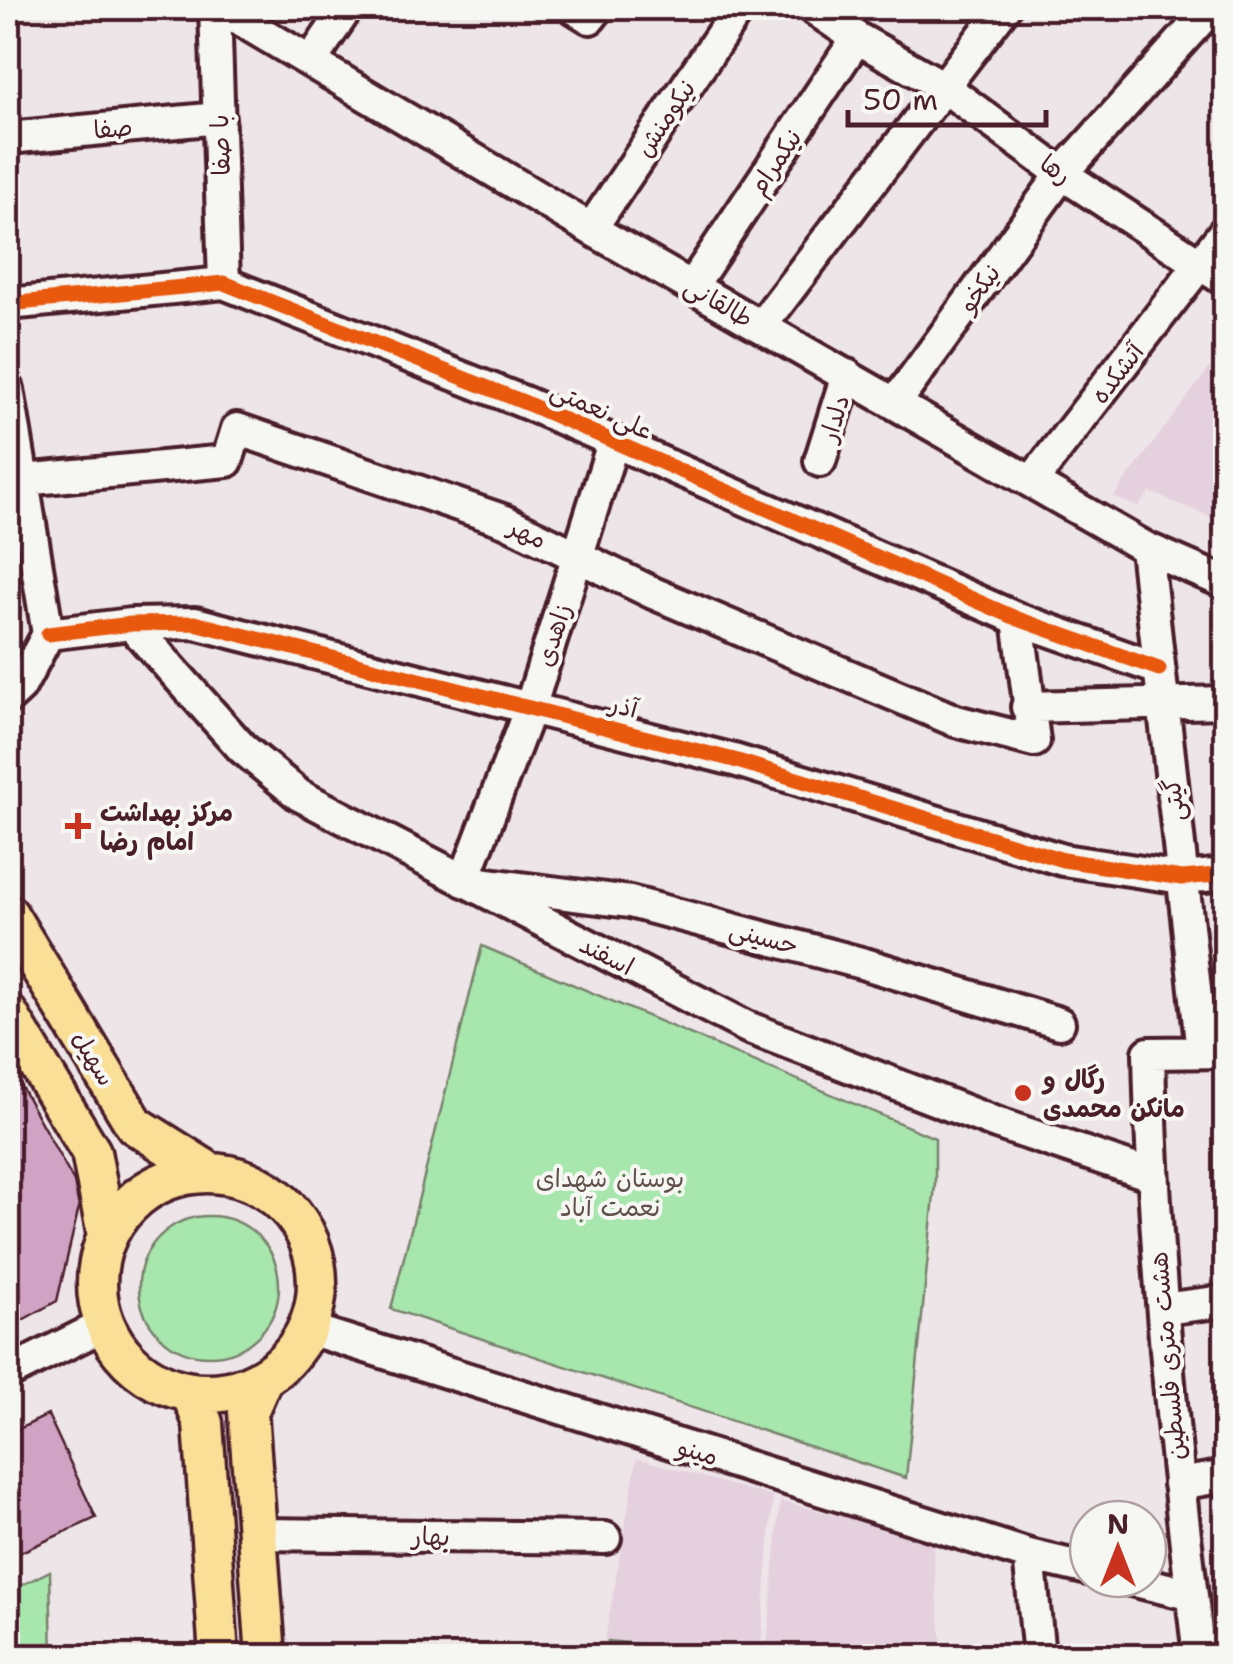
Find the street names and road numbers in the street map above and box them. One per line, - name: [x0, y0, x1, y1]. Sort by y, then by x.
- street label: نیکومنش: [627, 73, 703, 163]
- street label: صفا: [92, 109, 134, 147]
- street label: با صفا: [202, 114, 238, 176]
- street label: نیکمرام: [741, 122, 812, 203]
- street label: رها: [1033, 146, 1079, 192]
- street label: نیکخو: [949, 257, 1008, 320]
- street label: طالقانی: [678, 269, 760, 335]
- street label: آتشکده: [1083, 335, 1152, 410]
- street label: علی نعمتی: [546, 372, 658, 448]
- street label: دلدار: [810, 390, 857, 447]
- street label: مهر: [502, 509, 552, 556]
- street label: زاهدی: [527, 599, 579, 671]
- street label: آذر: [604, 686, 642, 726]
- street label: گیتی: [1154, 777, 1192, 823]
- street label: حسینی: [726, 912, 802, 962]
- street label: اسفند: [574, 927, 640, 983]
- street label: سهیل: [64, 1024, 124, 1092]
- street label: هشت متری فلسطین: [1141, 1250, 1193, 1462]
- street label: مینو: [673, 1428, 722, 1473]
- street label: بهار: [410, 1519, 450, 1553]

